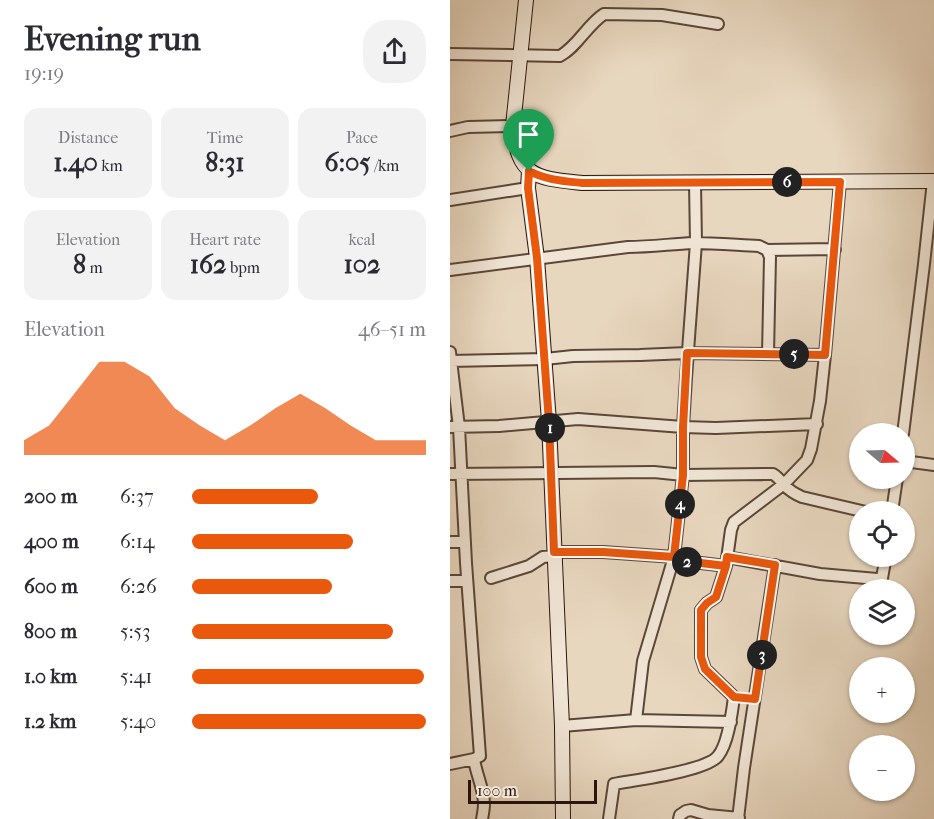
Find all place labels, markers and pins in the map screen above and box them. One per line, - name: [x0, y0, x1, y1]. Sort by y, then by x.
- pin: [503, 109, 554, 171]
- pin: 6: [772, 167, 802, 197]
- pin: 5: [779, 339, 809, 369]
- pin: 1: [535, 413, 565, 443]
- pin: 4: [665, 489, 695, 519]
- pin: 2: [672, 547, 702, 577]
- pin: 3: [747, 640, 777, 670]

